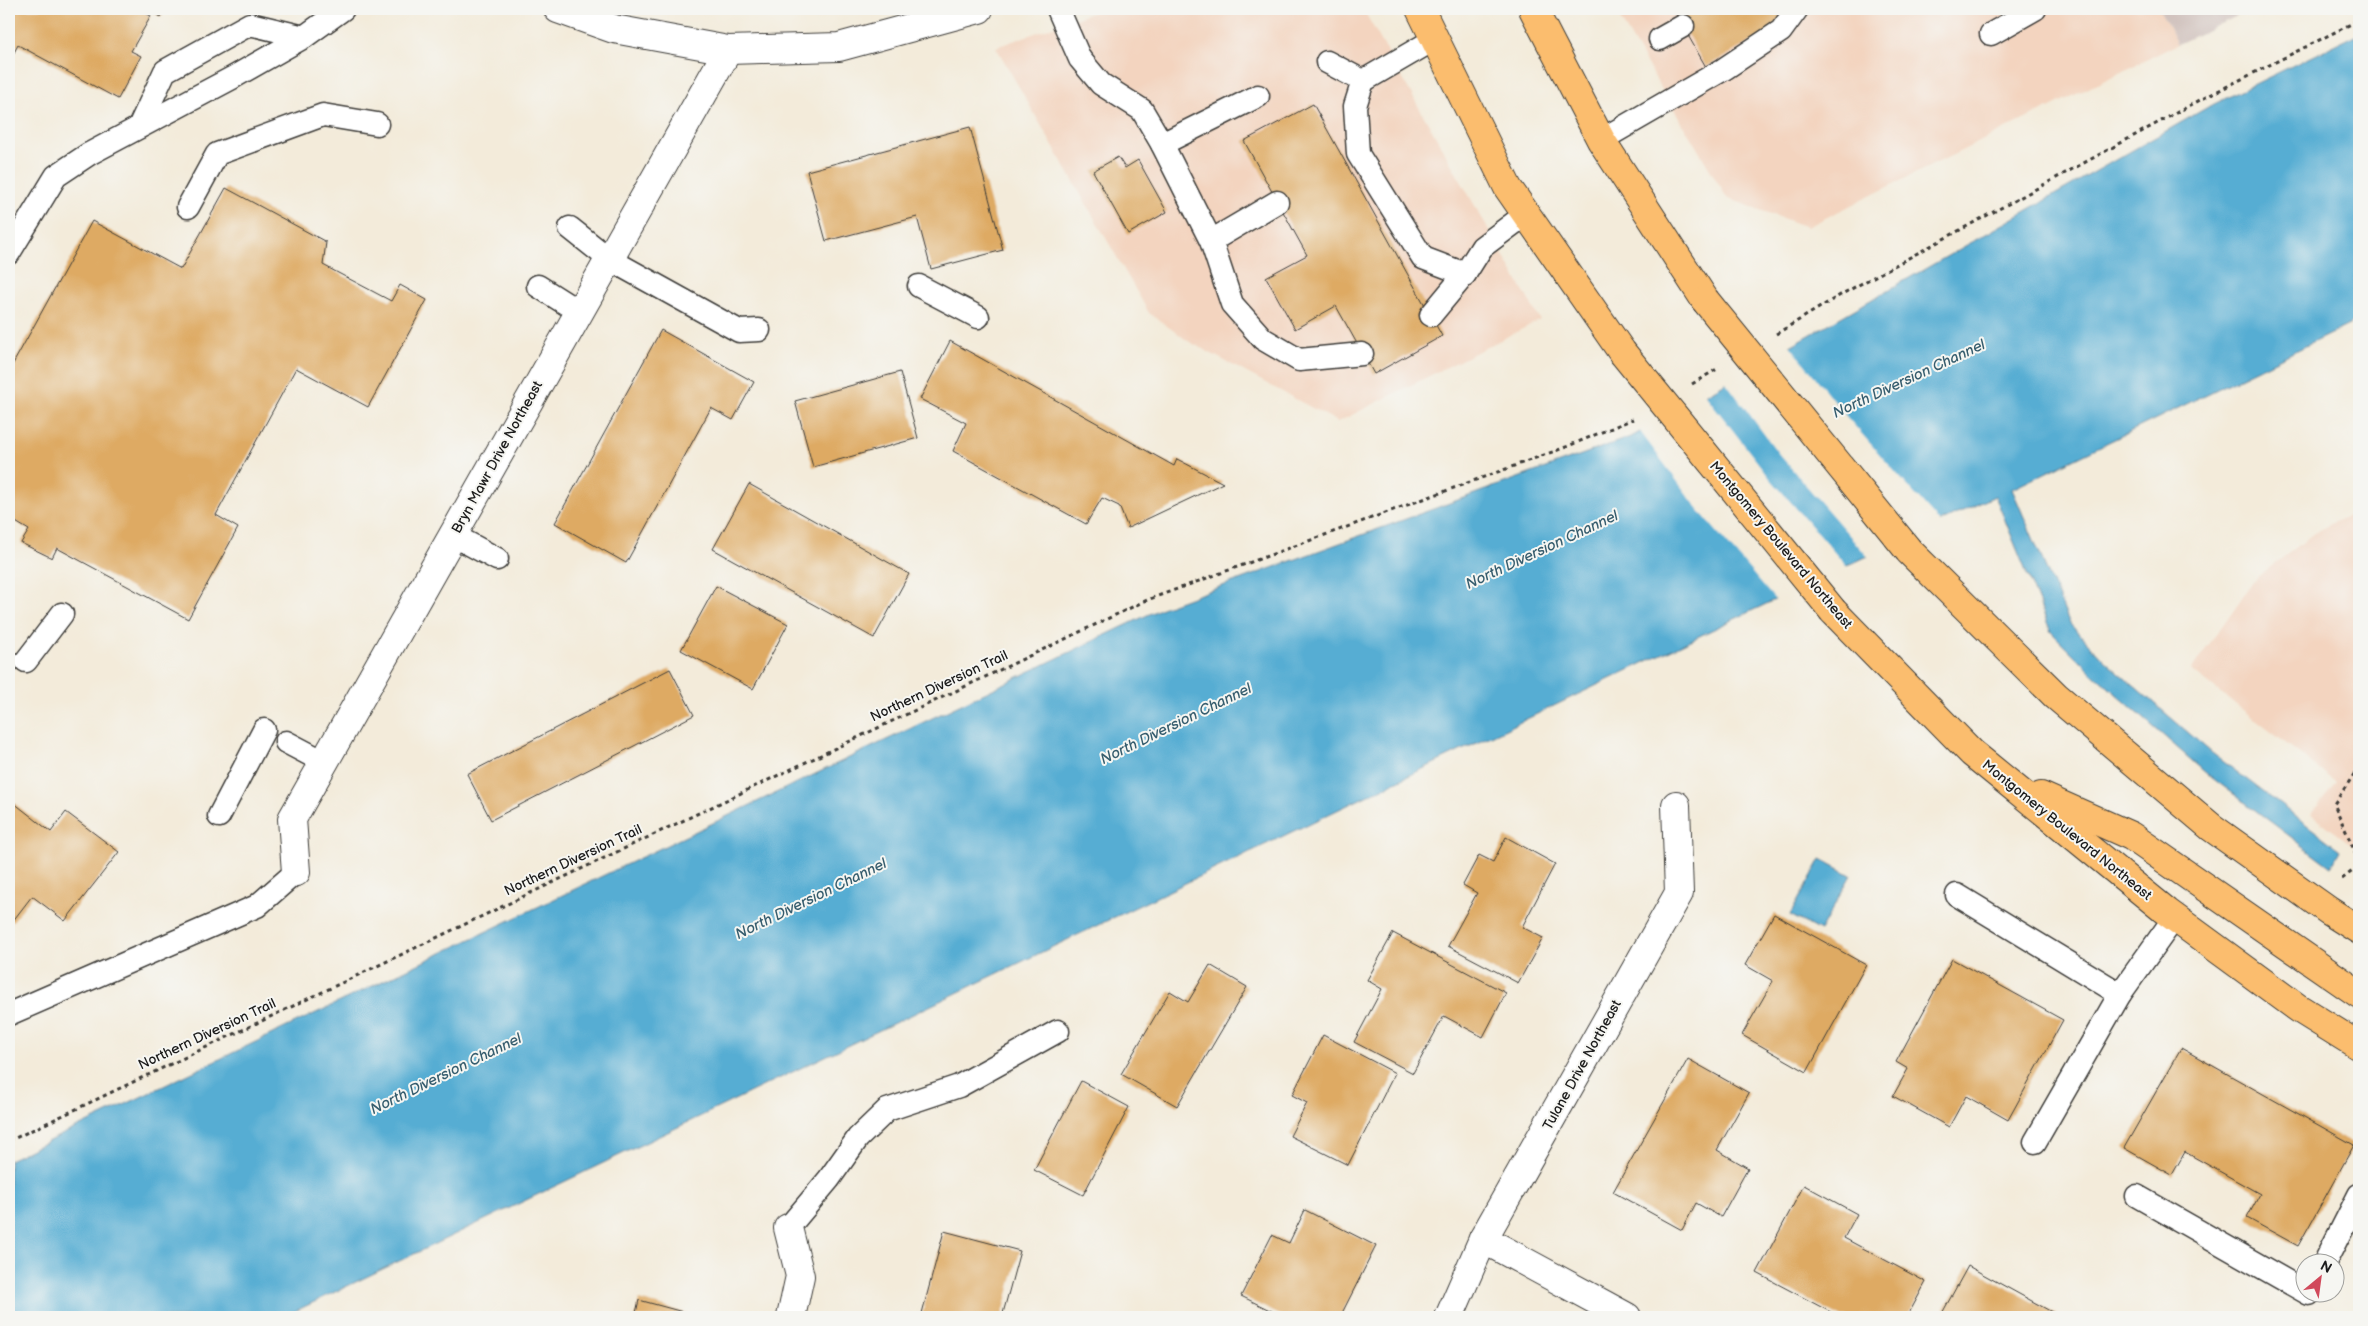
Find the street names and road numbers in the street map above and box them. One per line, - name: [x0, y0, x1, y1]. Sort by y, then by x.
- street label: Bryn Mawr Drive Northeast: [448, 377, 546, 536]
- street label: Montgomery Boulevard Northeast: [1706, 458, 1857, 633]
- street label: Northern Diversion Trail: [867, 647, 1011, 725]
- street label: Montgomery Boulevard Northeast: [1979, 756, 2156, 904]
- street label: Northern Diversion Trail: [501, 821, 645, 899]
- street label: Northern Diversion Trail: [135, 995, 279, 1073]
- street label: Tulane Drive Northeast: [1539, 996, 1625, 1133]

